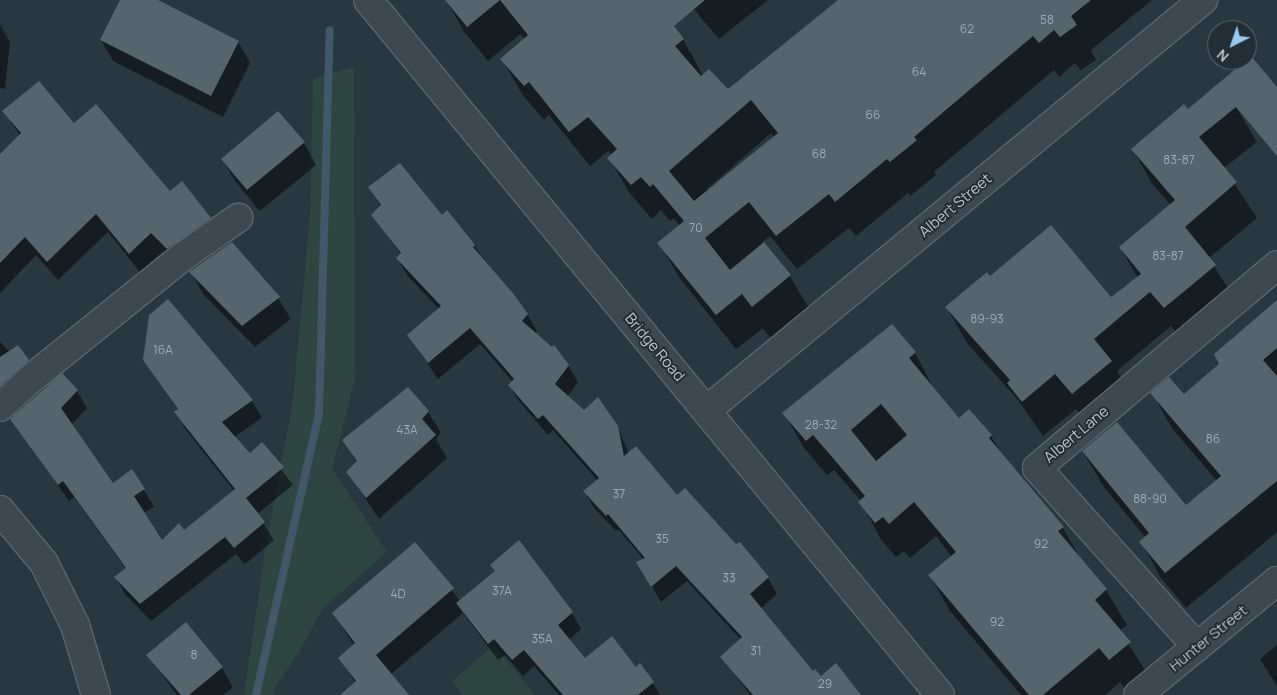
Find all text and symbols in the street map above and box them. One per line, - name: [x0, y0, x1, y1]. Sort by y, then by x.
- house number: 58: [1040, 13, 1054, 27]
- north arrow: [1207, 20, 1257, 70]
- house number: 62: [960, 22, 974, 36]
- text: N: [1212, 45, 1233, 66]
- house number: 64: [912, 65, 926, 79]
- house number: 66: [866, 108, 880, 122]
- house number: 68: [812, 147, 826, 161]
- house number: 83-87: [1163, 153, 1195, 167]
- street label: Albert Street: [915, 169, 995, 241]
- house number: 70: [689, 221, 703, 235]
- house number: 83-87: [1152, 249, 1184, 263]
- street label: Bridge Road: [621, 309, 689, 385]
- house number: 89-93: [970, 312, 1004, 326]
- house number: 16A: [153, 343, 173, 357]
- street label: Albert Lane: [1040, 402, 1112, 466]
- house number: 28-32: [805, 418, 837, 432]
- house number: 43A: [396, 423, 418, 437]
- house number: 86: [1206, 432, 1220, 446]
- house number: 37: [613, 487, 625, 501]
- house number: 88-90: [1133, 492, 1167, 506]
- house number: 35: [655, 532, 669, 546]
- house number: 92: [1034, 537, 1048, 551]
- house number: 33: [722, 571, 736, 585]
- house number: 37A: [492, 584, 512, 598]
- house number: 4D: [390, 587, 406, 601]
- street label: Hunter Street: [1165, 601, 1251, 675]
- house number: 92: [990, 615, 1004, 629]
- house number: 35A: [531, 632, 553, 646]
- house number: 31: [750, 644, 762, 658]
- house number: 8: [191, 648, 197, 662]
- house number: 29: [818, 677, 832, 691]

